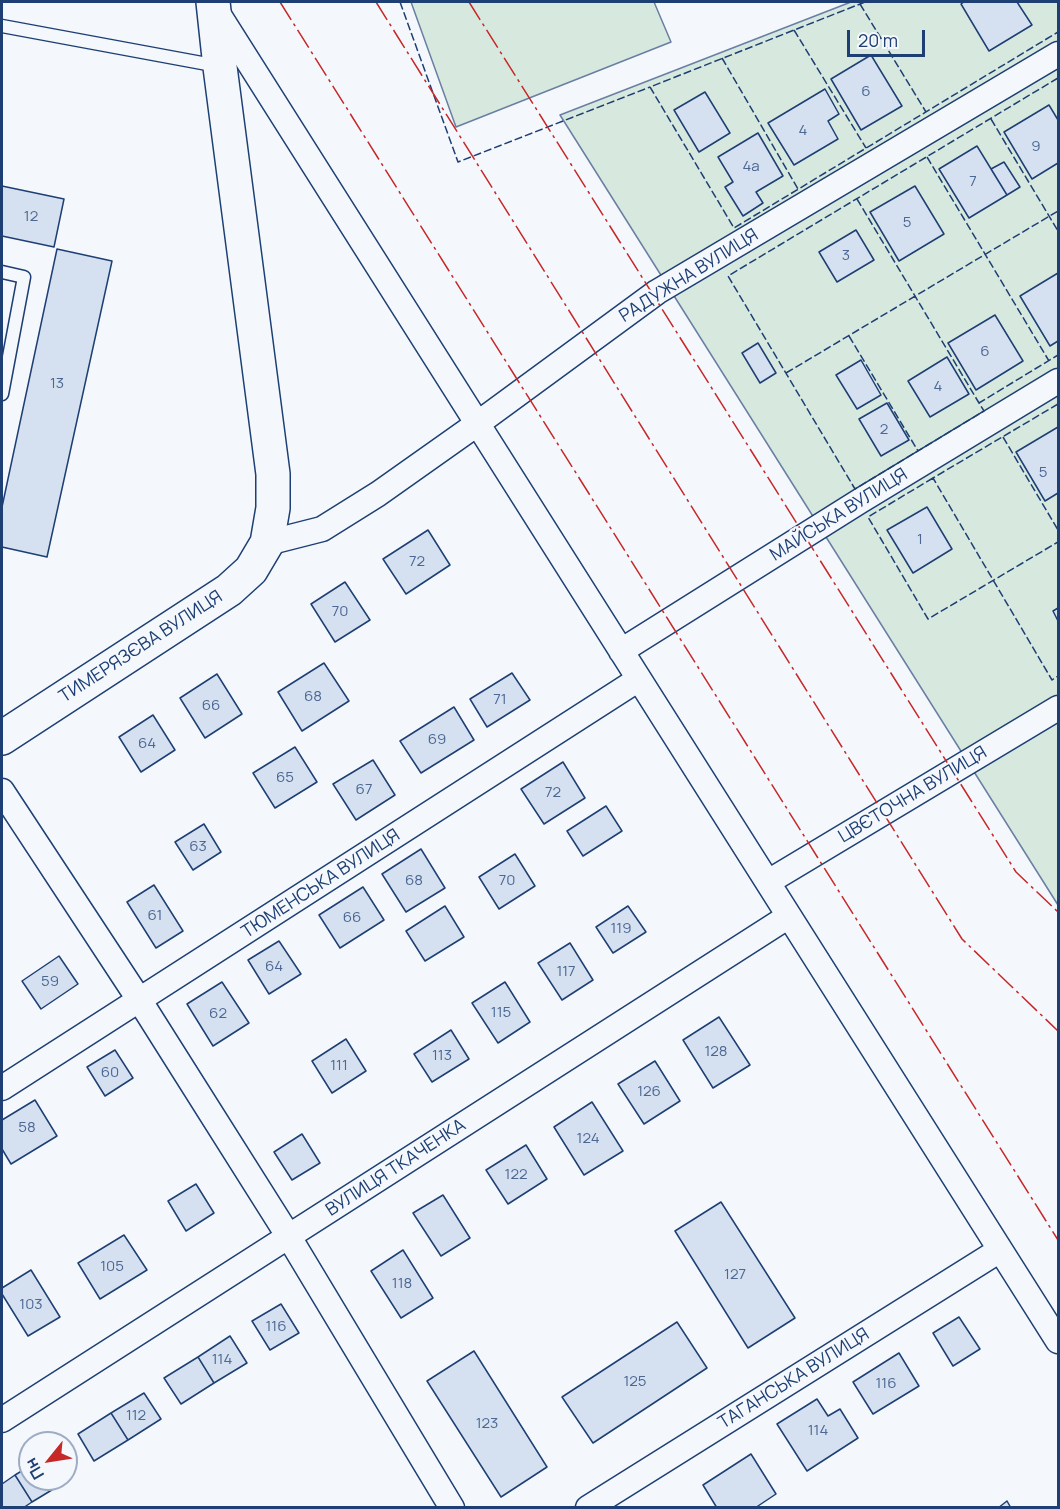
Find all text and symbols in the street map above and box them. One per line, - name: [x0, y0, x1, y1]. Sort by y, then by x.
- scale bar: [850, 18, 928, 56]
- text: 20 m: [858, 28, 898, 52]
- house number: 6: [861, 83, 871, 101]
- house number: 4: [799, 122, 807, 140]
- house number: 9: [1031, 138, 1041, 156]
- house number: 4а: [742, 158, 760, 176]
- house number: 7: [969, 173, 977, 191]
- house number: 12: [24, 208, 38, 226]
- house number: 5: [903, 214, 911, 232]
- street label: РАДУЖНА ВУЛИЦЯ: [616, 225, 762, 327]
- house number: 3: [842, 247, 850, 265]
- house number: 6: [980, 343, 990, 361]
- house number: 13: [50, 375, 64, 393]
- house number: 4: [934, 378, 942, 396]
- house number: 2: [880, 421, 888, 439]
- street label: МАЙСЬКА ВУЛИЦЯ: [766, 464, 912, 566]
- house number: 5: [1039, 464, 1047, 482]
- house number: 1: [917, 531, 923, 549]
- house number: 72: [409, 553, 425, 571]
- street label: ТИМЕРЯЗЄВА ВУЛИЦЯ: [55, 586, 227, 708]
- house number: 70: [332, 603, 348, 621]
- house number: 68: [304, 688, 322, 706]
- house number: 71: [493, 691, 507, 709]
- house number: 66: [202, 697, 220, 715]
- house number: 69: [428, 731, 446, 749]
- house number: 64: [138, 735, 156, 753]
- street label: ЦВЄТОЧНА ВУЛИЦЯ: [835, 742, 991, 848]
- house number: 65: [276, 769, 294, 787]
- house number: 67: [356, 781, 372, 799]
- house number: 72: [545, 784, 561, 802]
- street label: ТЮМЕНСЬКА ВУЛИЦЯ: [238, 825, 404, 943]
- house number: 63: [189, 838, 207, 856]
- house number: 68: [405, 872, 423, 890]
- house number: 70: [499, 872, 515, 890]
- house number: 61: [148, 907, 162, 925]
- house number: 66: [343, 909, 361, 927]
- house number: 119: [610, 920, 632, 938]
- house number: 64: [265, 958, 283, 976]
- house number: 117: [556, 963, 576, 981]
- house number: 59: [41, 973, 59, 991]
- house number: 115: [491, 1004, 511, 1022]
- house number: 62: [209, 1005, 227, 1023]
- house number: 128: [704, 1043, 728, 1061]
- house number: 113: [432, 1047, 452, 1065]
- house number: 111: [330, 1057, 348, 1075]
- house number: 60: [101, 1064, 119, 1082]
- house number: 126: [637, 1083, 661, 1101]
- street label: ВУЛИЦЯ ТКАЧЕНКА: [322, 1115, 470, 1221]
- house number: 58: [18, 1119, 36, 1137]
- house number: 124: [577, 1130, 599, 1148]
- house number: 122: [505, 1166, 527, 1184]
- house number: 105: [100, 1258, 124, 1276]
- house number: 127: [724, 1266, 746, 1284]
- house number: 118: [392, 1275, 412, 1293]
- house number: 103: [19, 1296, 43, 1314]
- house number: 116: [265, 1318, 287, 1336]
- street label: ТАГАНСЬКА ВУЛИЦЯ: [715, 1324, 873, 1434]
- house number: 114: [212, 1351, 232, 1369]
- house number: 125: [623, 1373, 647, 1391]
- house number: 116: [875, 1375, 897, 1393]
- house number: 112: [126, 1407, 146, 1425]
- house number: 123: [476, 1415, 498, 1433]
- house number: 114: [808, 1422, 828, 1440]
- north arrow: [18, 1431, 78, 1491]
- text: Пн: [19, 1454, 49, 1484]

